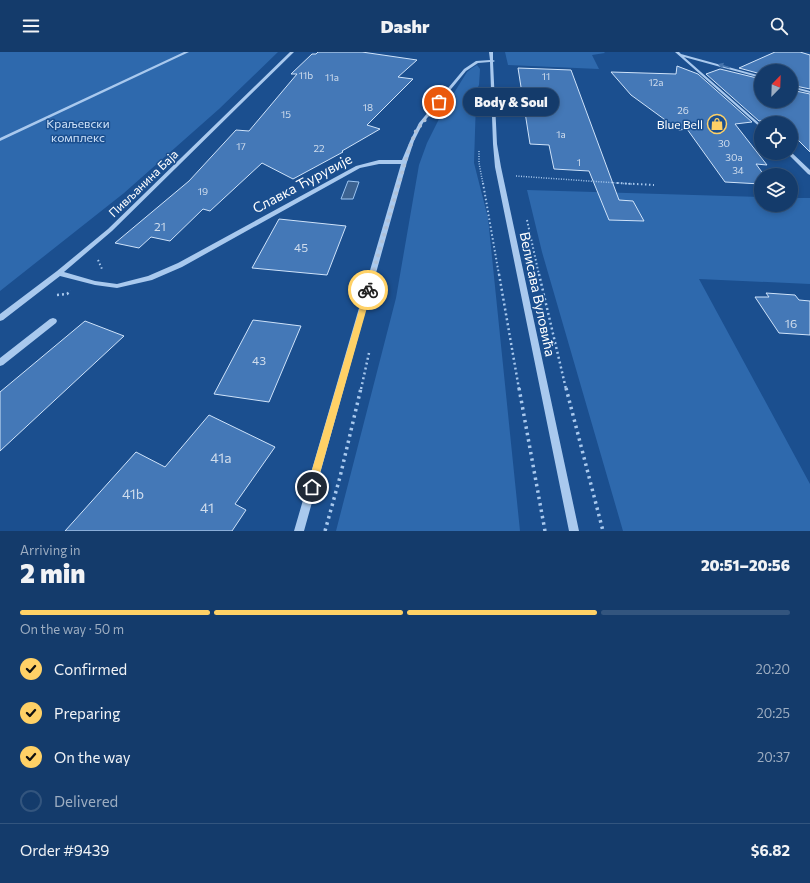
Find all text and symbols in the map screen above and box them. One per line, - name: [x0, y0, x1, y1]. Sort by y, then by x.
- icon: menu: [20, 15, 42, 37]
- text: Dashr: [380, 15, 430, 37]
- icon: search: [768, 15, 790, 37]
- one-way arrow: [717, 63, 729, 69]
- north arrow: [754, 64, 798, 108]
- map controls: [754, 64, 798, 212]
- house number: 11b: [299, 69, 313, 81]
- house number: 11: [542, 70, 550, 82]
- house number: 11a: [325, 71, 339, 83]
- house number: 12a: [648, 76, 664, 88]
- pin: [422, 85, 456, 119]
- callout: Body & Soul: [463, 88, 559, 116]
- icon: bag: [428, 91, 450, 113]
- text: Body & Soul: [474, 94, 548, 110]
- house number: 18: [363, 101, 373, 113]
- house number: 26: [677, 104, 689, 116]
- house number: 15: [281, 108, 291, 120]
- shop icon: Blue Bell: [706, 113, 728, 135]
- park label: Краљевски комплекс: [46, 116, 110, 144]
- button: locate: [754, 116, 798, 160]
- place label: Blue Bell: [657, 117, 703, 131]
- house number: 1a: [556, 128, 566, 140]
- house number: 30: [718, 137, 730, 149]
- house number: 17: [236, 140, 246, 152]
- house number: 22: [313, 142, 325, 154]
- street label: Пивљанина Баја: [106, 146, 180, 220]
- street label: Славка Ћурувије: [249, 150, 355, 216]
- house number: 30a: [725, 151, 743, 163]
- house number: 1: [577, 156, 581, 168]
- house number: 34: [732, 164, 744, 176]
- button: layers: [754, 168, 798, 212]
- house number: 19: [198, 185, 208, 197]
- house number: 21: [154, 219, 166, 233]
- street label: Велисава Вуловића: [516, 230, 560, 358]
- house number: 45: [294, 240, 308, 254]
- courier: [348, 270, 388, 310]
- icon: bike: [357, 279, 379, 301]
- house number: 16: [785, 316, 797, 330]
- house number: 43: [252, 353, 266, 367]
- house number: 41a: [210, 449, 232, 466]
- pin: [295, 470, 329, 504]
- icon: home: [301, 476, 323, 498]
- house number: 41b: [122, 485, 144, 502]
- house number: 41: [200, 499, 214, 516]
- text: Arriving in: [20, 542, 80, 558]
- text: 20:51–20:56: [701, 556, 790, 574]
- text: 2 min: [20, 557, 85, 588]
- text: On the way · 50 m: [20, 621, 124, 637]
- icon: check: [20, 658, 42, 680]
- text: Confirmed: [54, 660, 127, 678]
- text: 20:20: [756, 661, 790, 677]
- icon: check: [20, 702, 42, 724]
- text: Preparing: [54, 704, 120, 722]
- text: 20:25: [757, 705, 790, 721]
- icon: check: [20, 746, 42, 768]
- text: On the way: [54, 748, 131, 766]
- text: 20:37: [757, 749, 790, 765]
- text: Delivered: [54, 792, 118, 810]
- text: Order #9439: [20, 841, 109, 859]
- text: $6.82: [751, 841, 790, 859]

